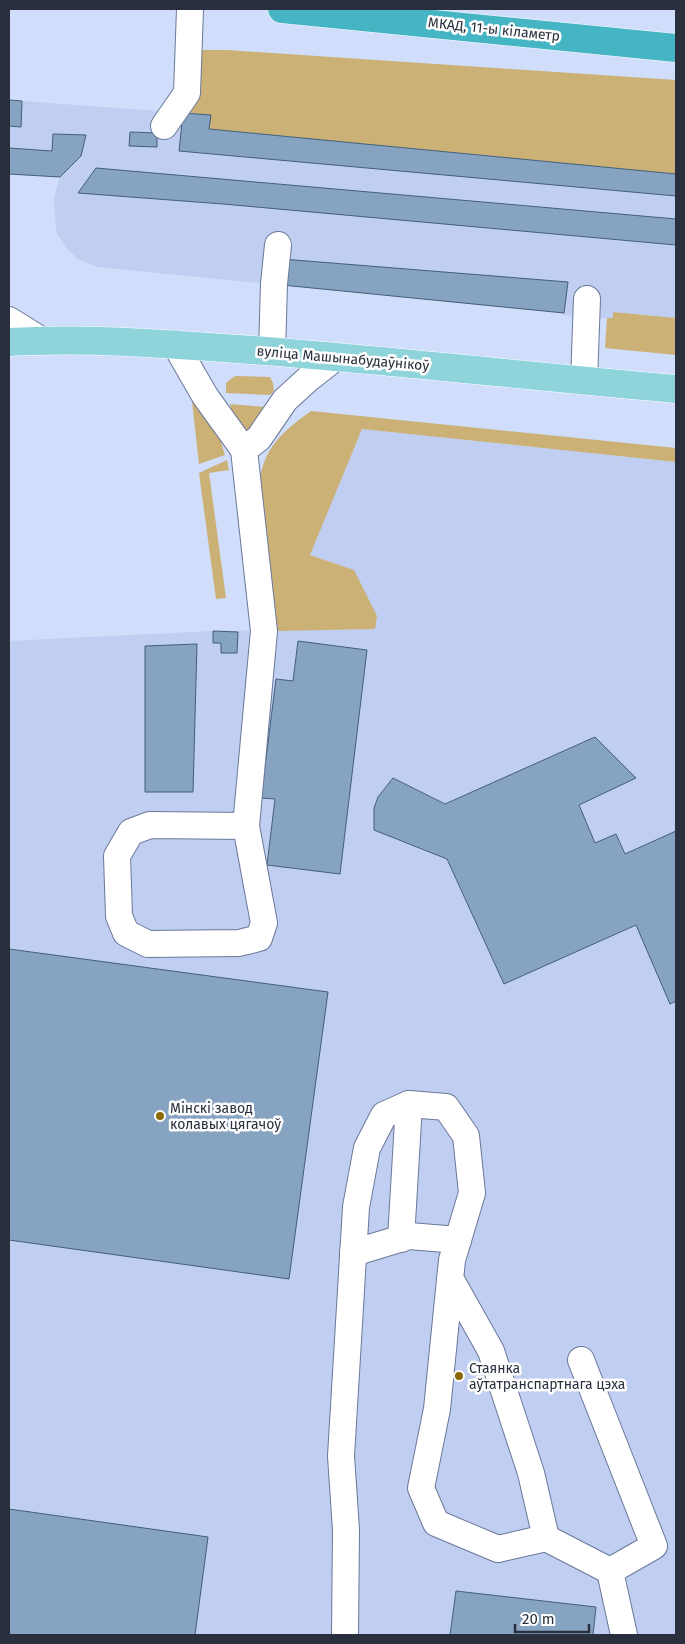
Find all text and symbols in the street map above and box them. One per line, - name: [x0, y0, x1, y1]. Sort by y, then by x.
- street label: МКАД, 11-ы кіламетр: [427, 14, 561, 45]
- street label: вуліца Машынабудаўнікоў: [256, 342, 430, 375]
- place label: Мінскі завод колавых цягачоў: [170, 1100, 281, 1133]
- marker: Мінскі завод колавых цягачоў: [154, 1110, 166, 1122]
- place label: Стаянка аўтатранспартнага цэха: [469, 1360, 625, 1393]
- marker: Стаянка аўтатранспартнага цэха: [453, 1370, 465, 1382]
- scale bar: [515, 1602, 589, 1634]
- text: 20 m: [522, 1610, 555, 1628]

